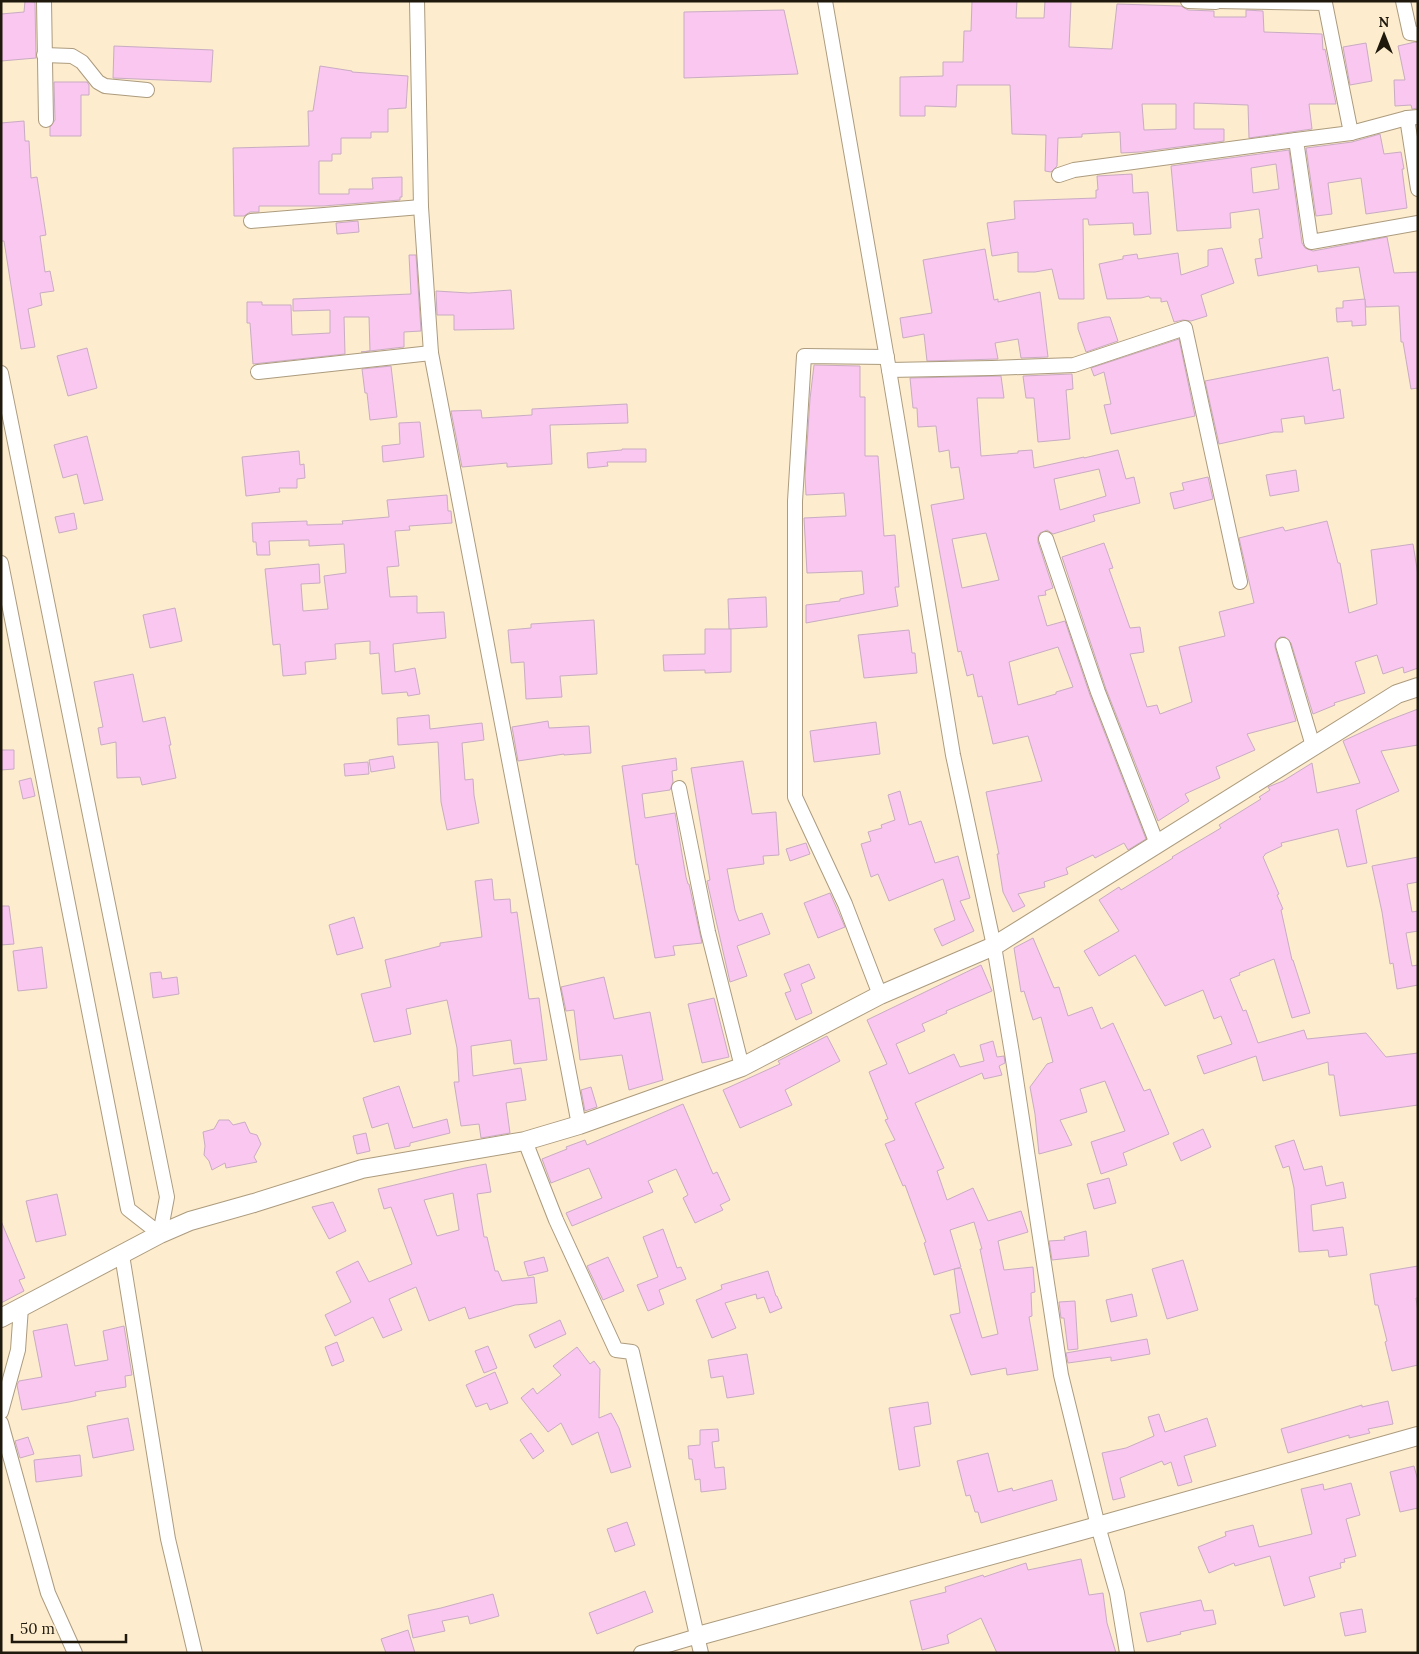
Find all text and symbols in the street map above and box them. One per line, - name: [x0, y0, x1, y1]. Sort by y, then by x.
- north arrow: [1359, 10, 1409, 60]
- text: N: [1379, 13, 1390, 31]
- scale bar: [12, 1612, 126, 1644]
- text: 50 m: [20, 1619, 55, 1638]

